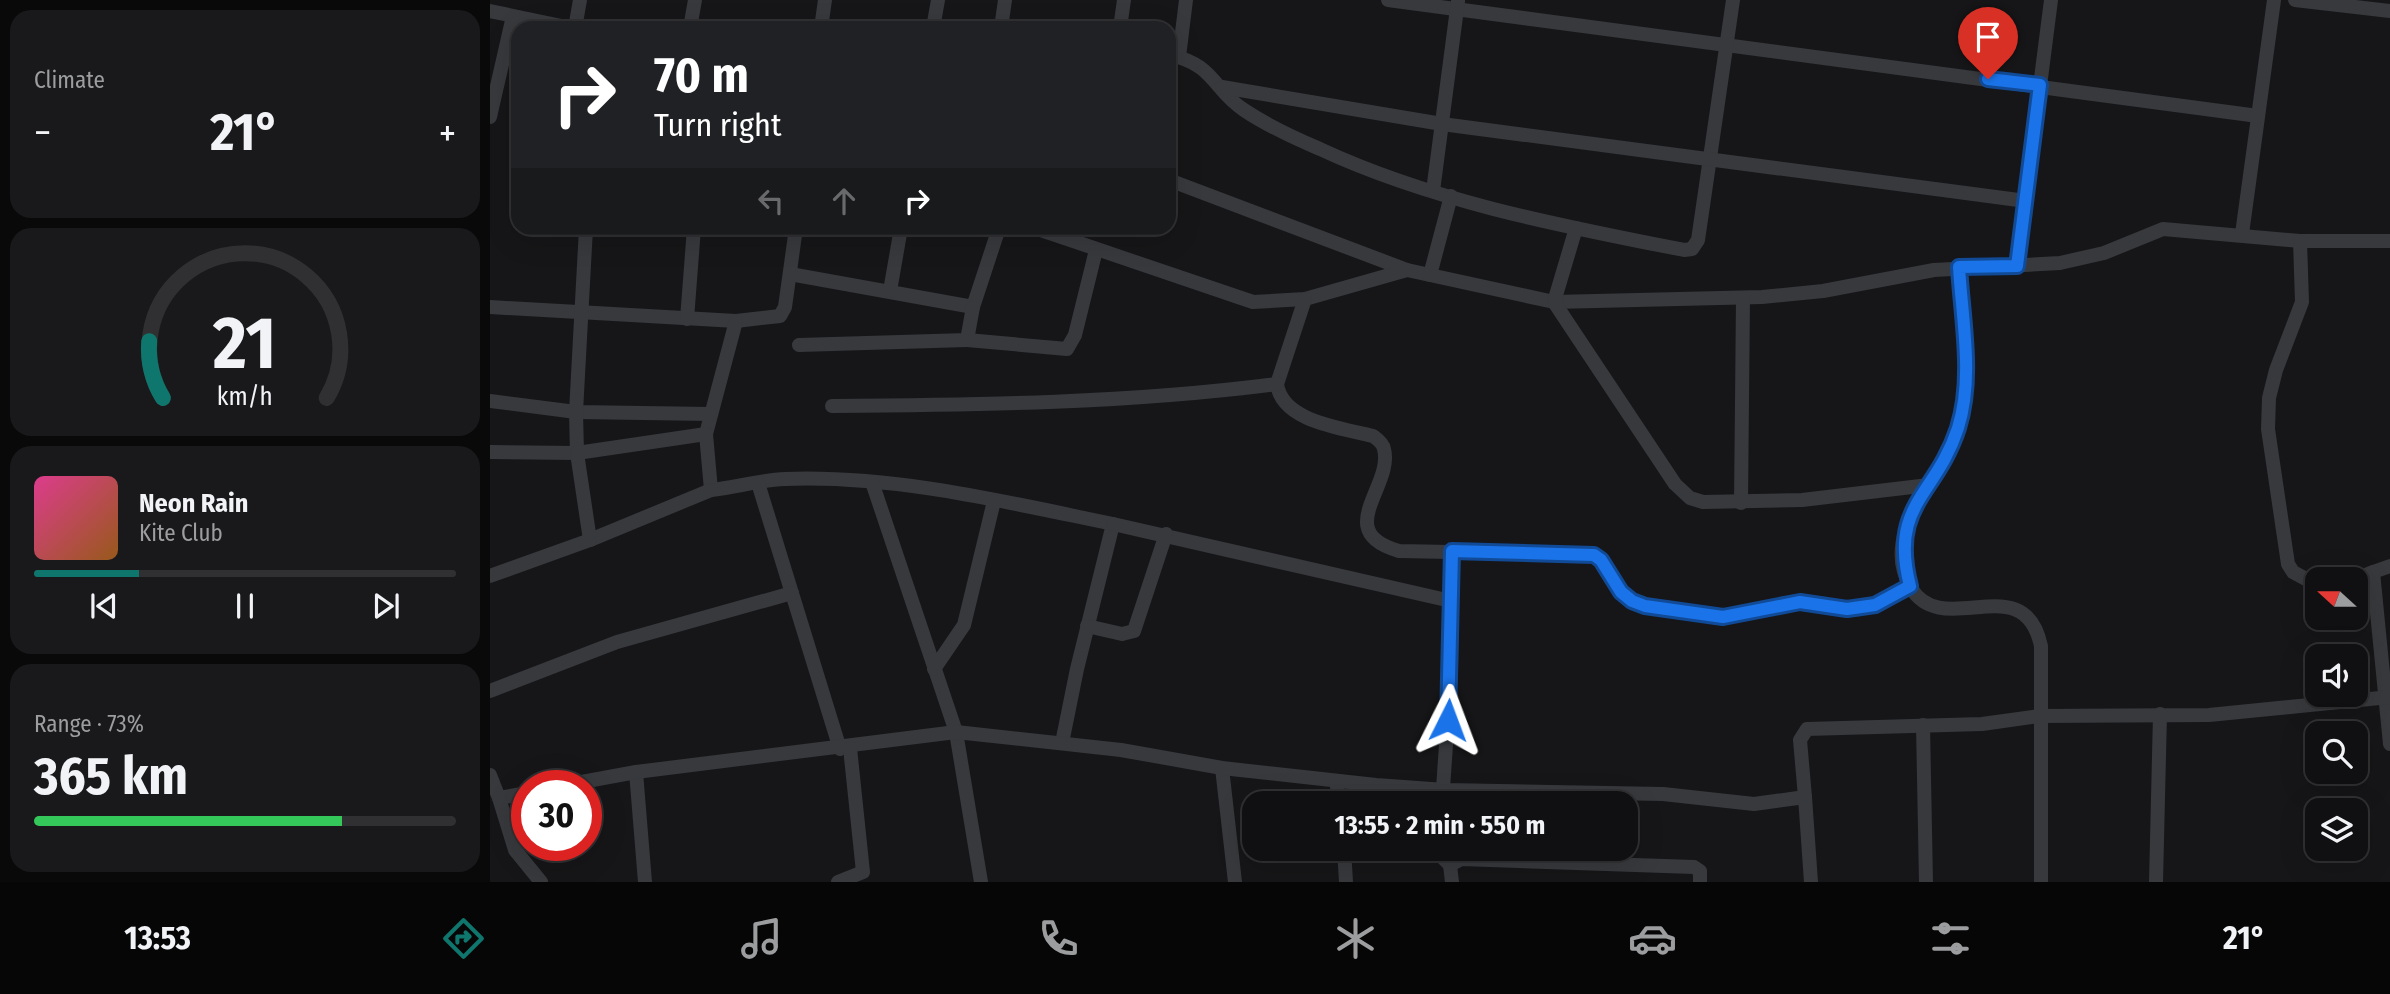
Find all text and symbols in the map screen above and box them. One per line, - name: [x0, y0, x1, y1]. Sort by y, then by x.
- pin: [1958, 7, 2018, 79]
- icon: arrive: [1969, 18, 2007, 56]
- text: 70 m: [654, 46, 749, 105]
- icon: right: [539, 49, 630, 140]
- text: Climate: [34, 66, 105, 94]
- text: 21°: [210, 101, 280, 164]
- text: Turn right: [654, 106, 781, 144]
- text: −: [34, 110, 51, 156]
- text: +: [439, 110, 456, 156]
- icon: left: [752, 182, 790, 220]
- icon: ahead: [825, 182, 863, 220]
- icon: right: [898, 182, 936, 220]
- text: 21: [212, 300, 277, 387]
- text: km/h: [217, 382, 273, 412]
- text: Neon Rain: [139, 488, 248, 519]
- text: Kite Club: [139, 519, 223, 547]
- north arrow: [2305, 567, 2368, 630]
- map controls: [2305, 567, 2368, 861]
- icon: previous: [85, 587, 123, 625]
- icon: pause: [226, 587, 264, 625]
- icon: next: [367, 587, 405, 625]
- button: sound: [2305, 644, 2368, 707]
- position arrow: [1411, 683, 1485, 757]
- text: Range · 73%: [34, 710, 144, 738]
- button: search: [2305, 721, 2368, 784]
- text: 365 km: [34, 745, 188, 808]
- speed limit sign: 30: [511, 770, 602, 861]
- button: layers: [2305, 798, 2368, 861]
- text: 13:55 · 2 min · 550 m: [1335, 810, 1545, 841]
- icon: directions: [439, 914, 488, 963]
- icon: music: [737, 914, 786, 963]
- icon: phone: [1034, 914, 1083, 963]
- icon: climate: [1331, 914, 1380, 963]
- icon: car: [1628, 914, 1677, 963]
- icon: filters: [1926, 914, 1975, 963]
- text: 13:53: [124, 919, 191, 957]
- text: 21°: [2223, 919, 2266, 957]

